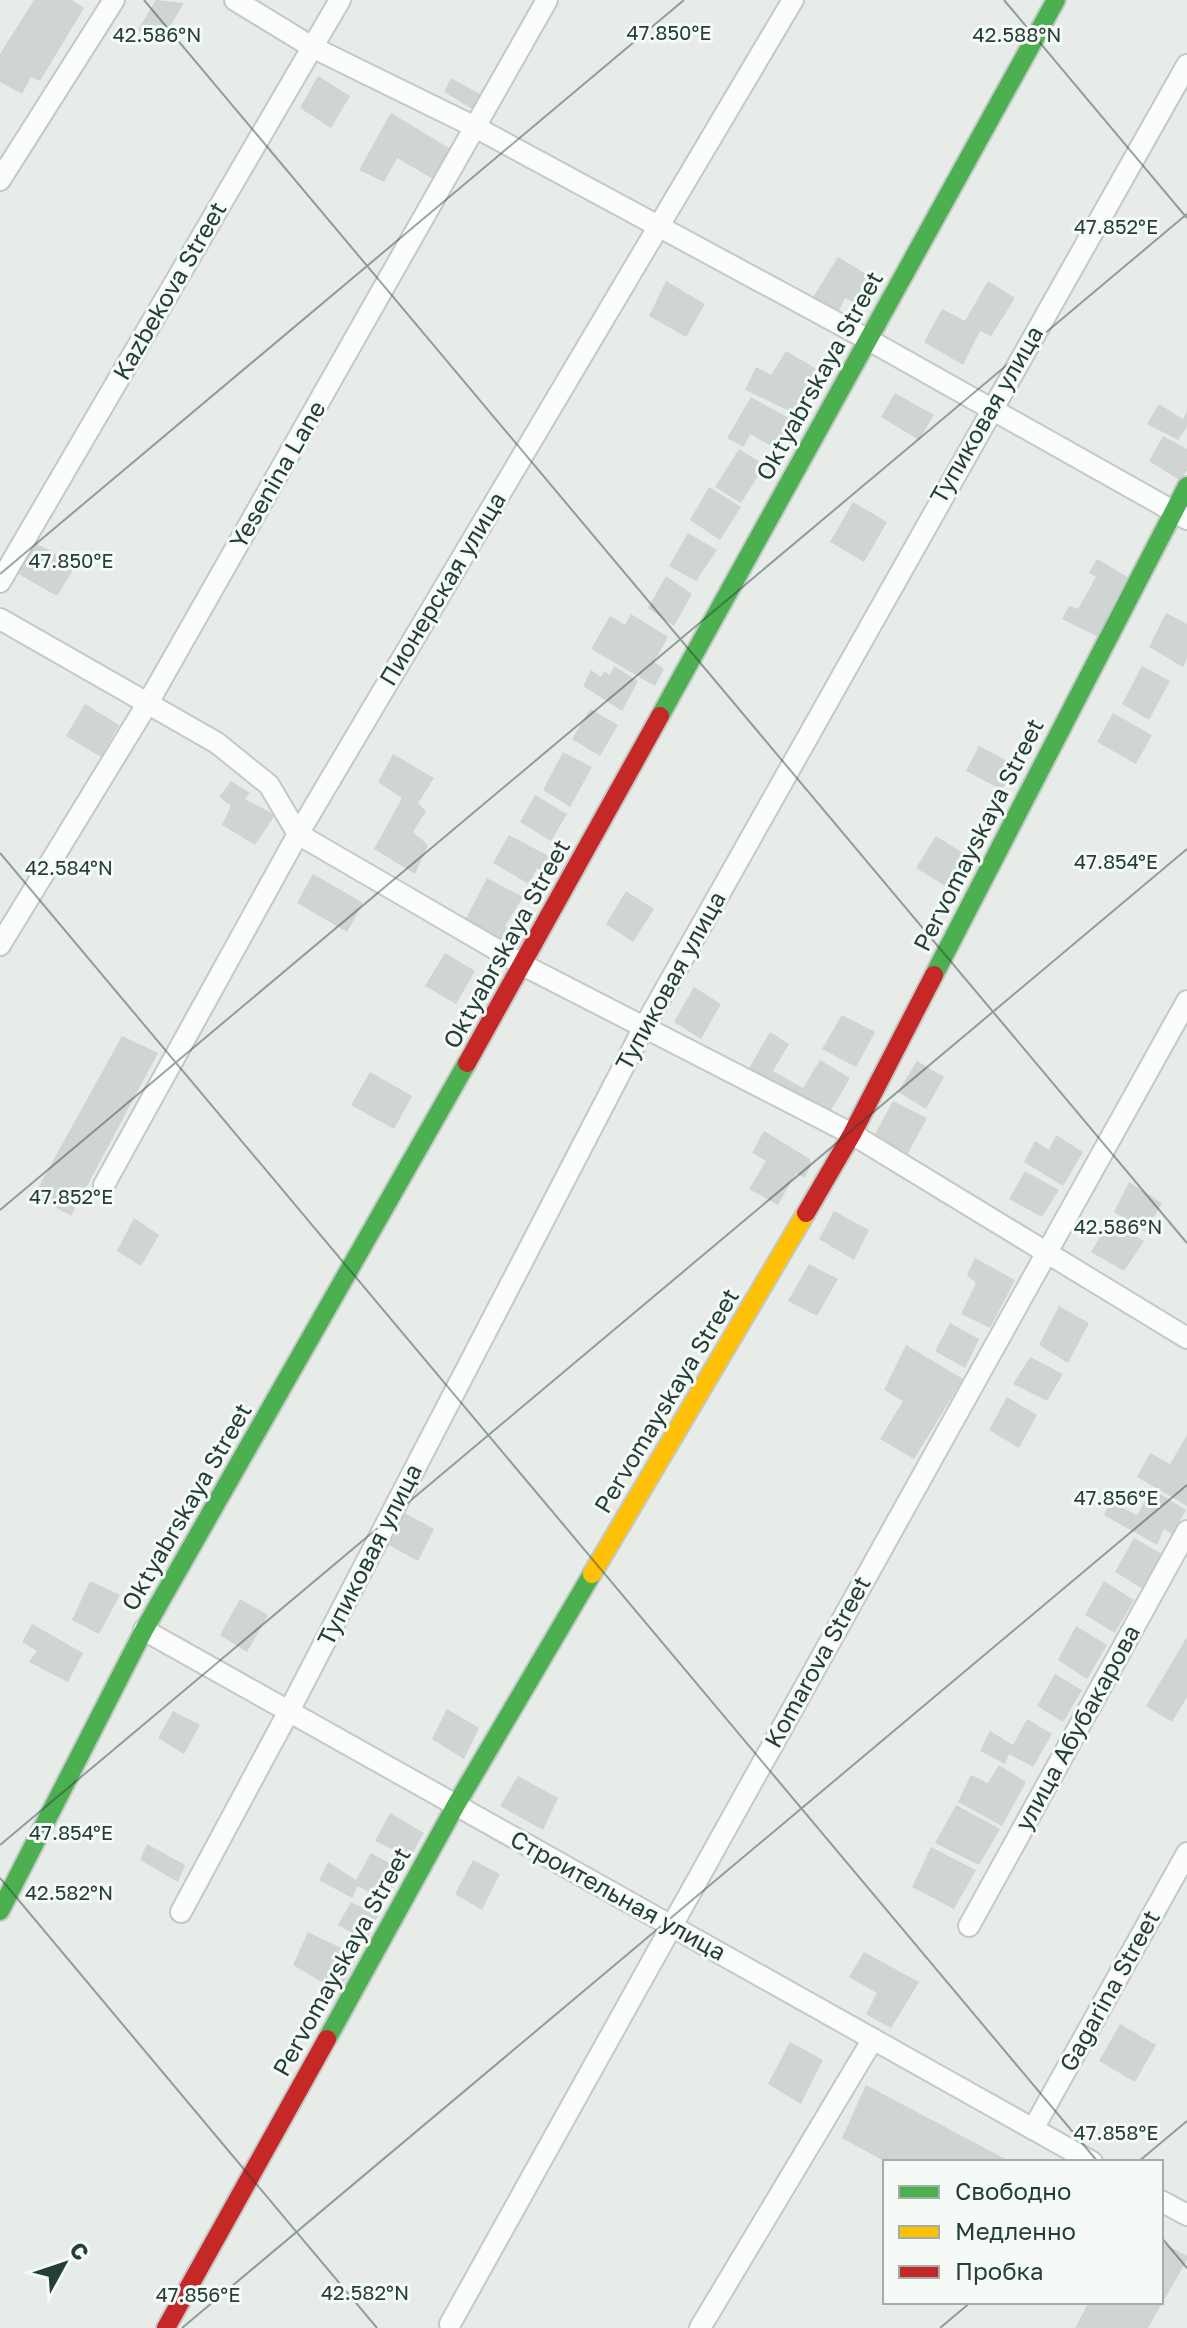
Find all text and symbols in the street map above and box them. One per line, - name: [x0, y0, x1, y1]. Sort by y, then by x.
- text: 47.850°E: [627, 20, 712, 44]
- text: 42.586°N: [113, 22, 201, 46]
- text: 42.588°N: [973, 22, 1061, 46]
- street label: Kazbekova Street: [106, 196, 232, 385]
- text: 47.852°E: [1074, 214, 1158, 238]
- street label: Oktyabrskaya Street: [749, 266, 888, 485]
- street label: Тупиковая улица: [923, 320, 1048, 508]
- street label: Yesenina Lane: [223, 395, 331, 553]
- street label: Пионерская улица: [372, 486, 511, 690]
- text: 47.850°E: [29, 548, 114, 572]
- street label: Pervomayskaya Street: [906, 713, 1049, 955]
- street label: Oktyabrskaya Street: [436, 834, 575, 1053]
- text: 47.854°E: [1074, 849, 1158, 873]
- text: 42.584°N: [25, 855, 113, 879]
- street label: Тупиковая улица: [608, 886, 731, 1075]
- text: 47.852°E: [29, 1184, 113, 1208]
- text: 42.586°N: [1074, 1214, 1162, 1238]
- street label: Pervomayskaya Street: [587, 1283, 744, 1518]
- street label: Oktyabrskaya Street: [114, 1397, 257, 1615]
- street label: Тупиковая улица: [310, 1459, 427, 1650]
- text: 47.856°E: [1074, 1485, 1158, 1509]
- street label: Komarova Street: [758, 1570, 876, 1752]
- street label: улица Абубакарова: [1008, 1619, 1145, 1835]
- text: 47.854°E: [29, 1820, 113, 1844]
- street label: Строительная улица: [506, 1823, 732, 1966]
- street label: Pervomayskaya Street: [266, 1842, 416, 2081]
- text: 42.582°N: [25, 1880, 113, 1904]
- street label: Gagarina Street: [1052, 1905, 1165, 2076]
- text: 47.858°E: [1074, 2120, 1158, 2144]
- legend: [883, 2160, 1163, 2304]
- text: Свободно: [955, 2176, 1071, 2205]
- text: Медленно: [955, 2216, 1076, 2245]
- north arrow: [24, 2224, 104, 2304]
- text: С: [64, 2236, 95, 2265]
- text: Пробка: [955, 2256, 1044, 2285]
- text: 42.582°N: [321, 2280, 409, 2304]
- text: 47.856°E: [156, 2282, 240, 2306]

